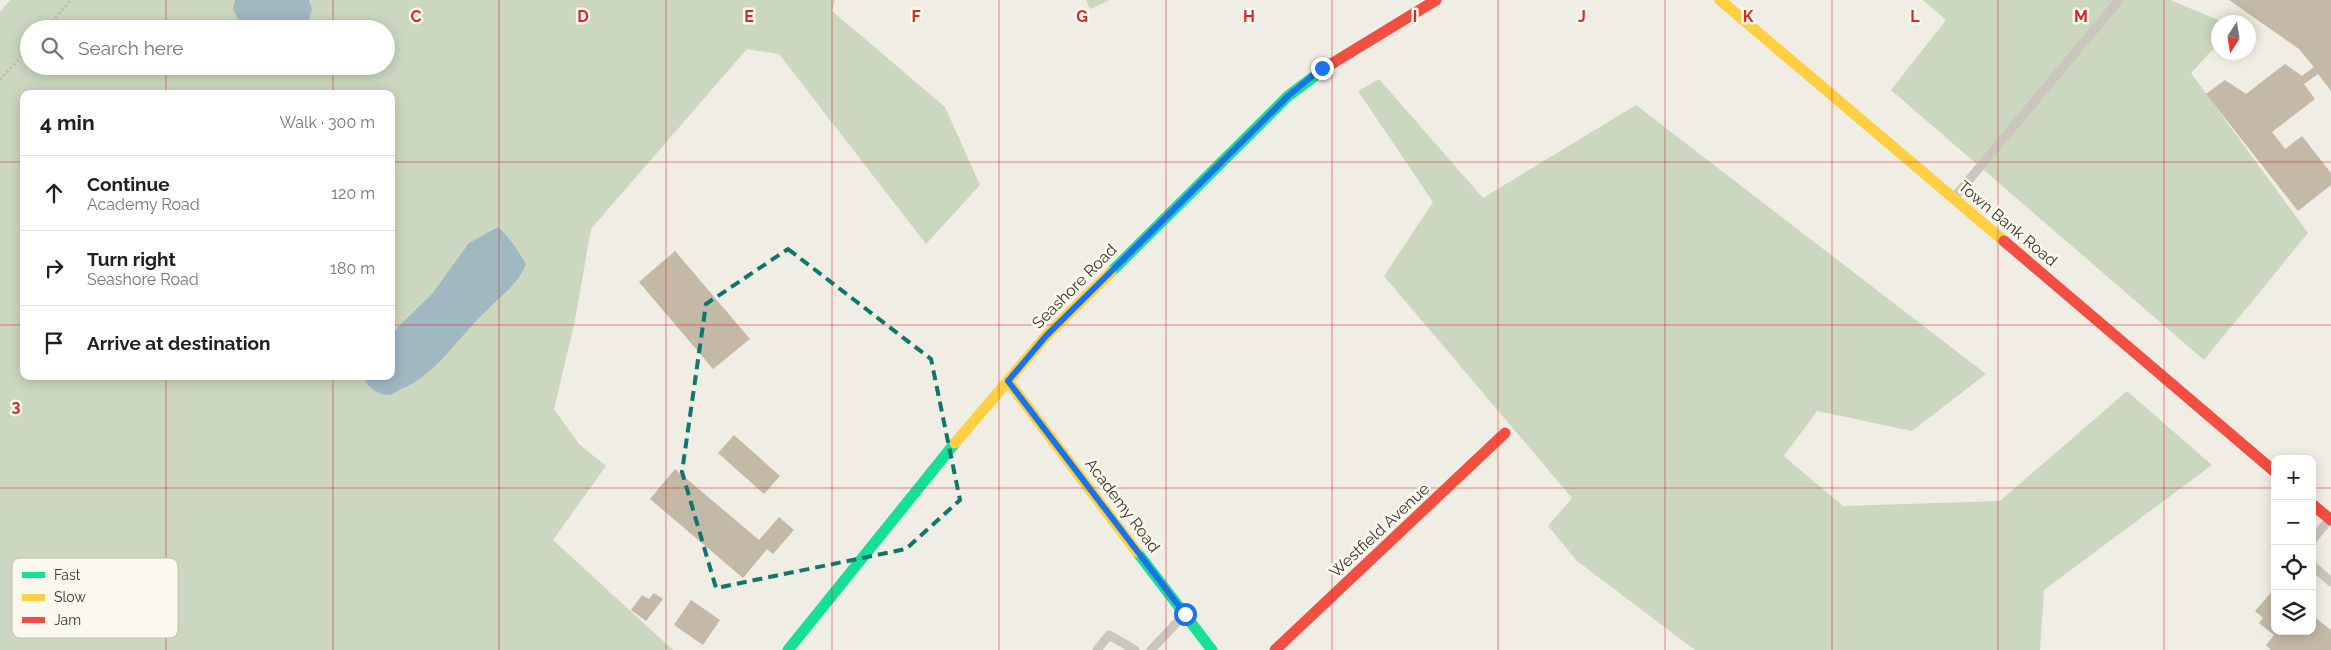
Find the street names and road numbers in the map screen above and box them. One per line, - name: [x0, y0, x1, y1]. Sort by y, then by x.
- street label: Town Bank Road: [1954, 176, 2061, 270]
- street label: Seashore Road: [1028, 240, 1121, 333]
- street label: Academy Road: [1081, 455, 1164, 556]
- street label: Westfield Avenue: [1325, 479, 1433, 582]

